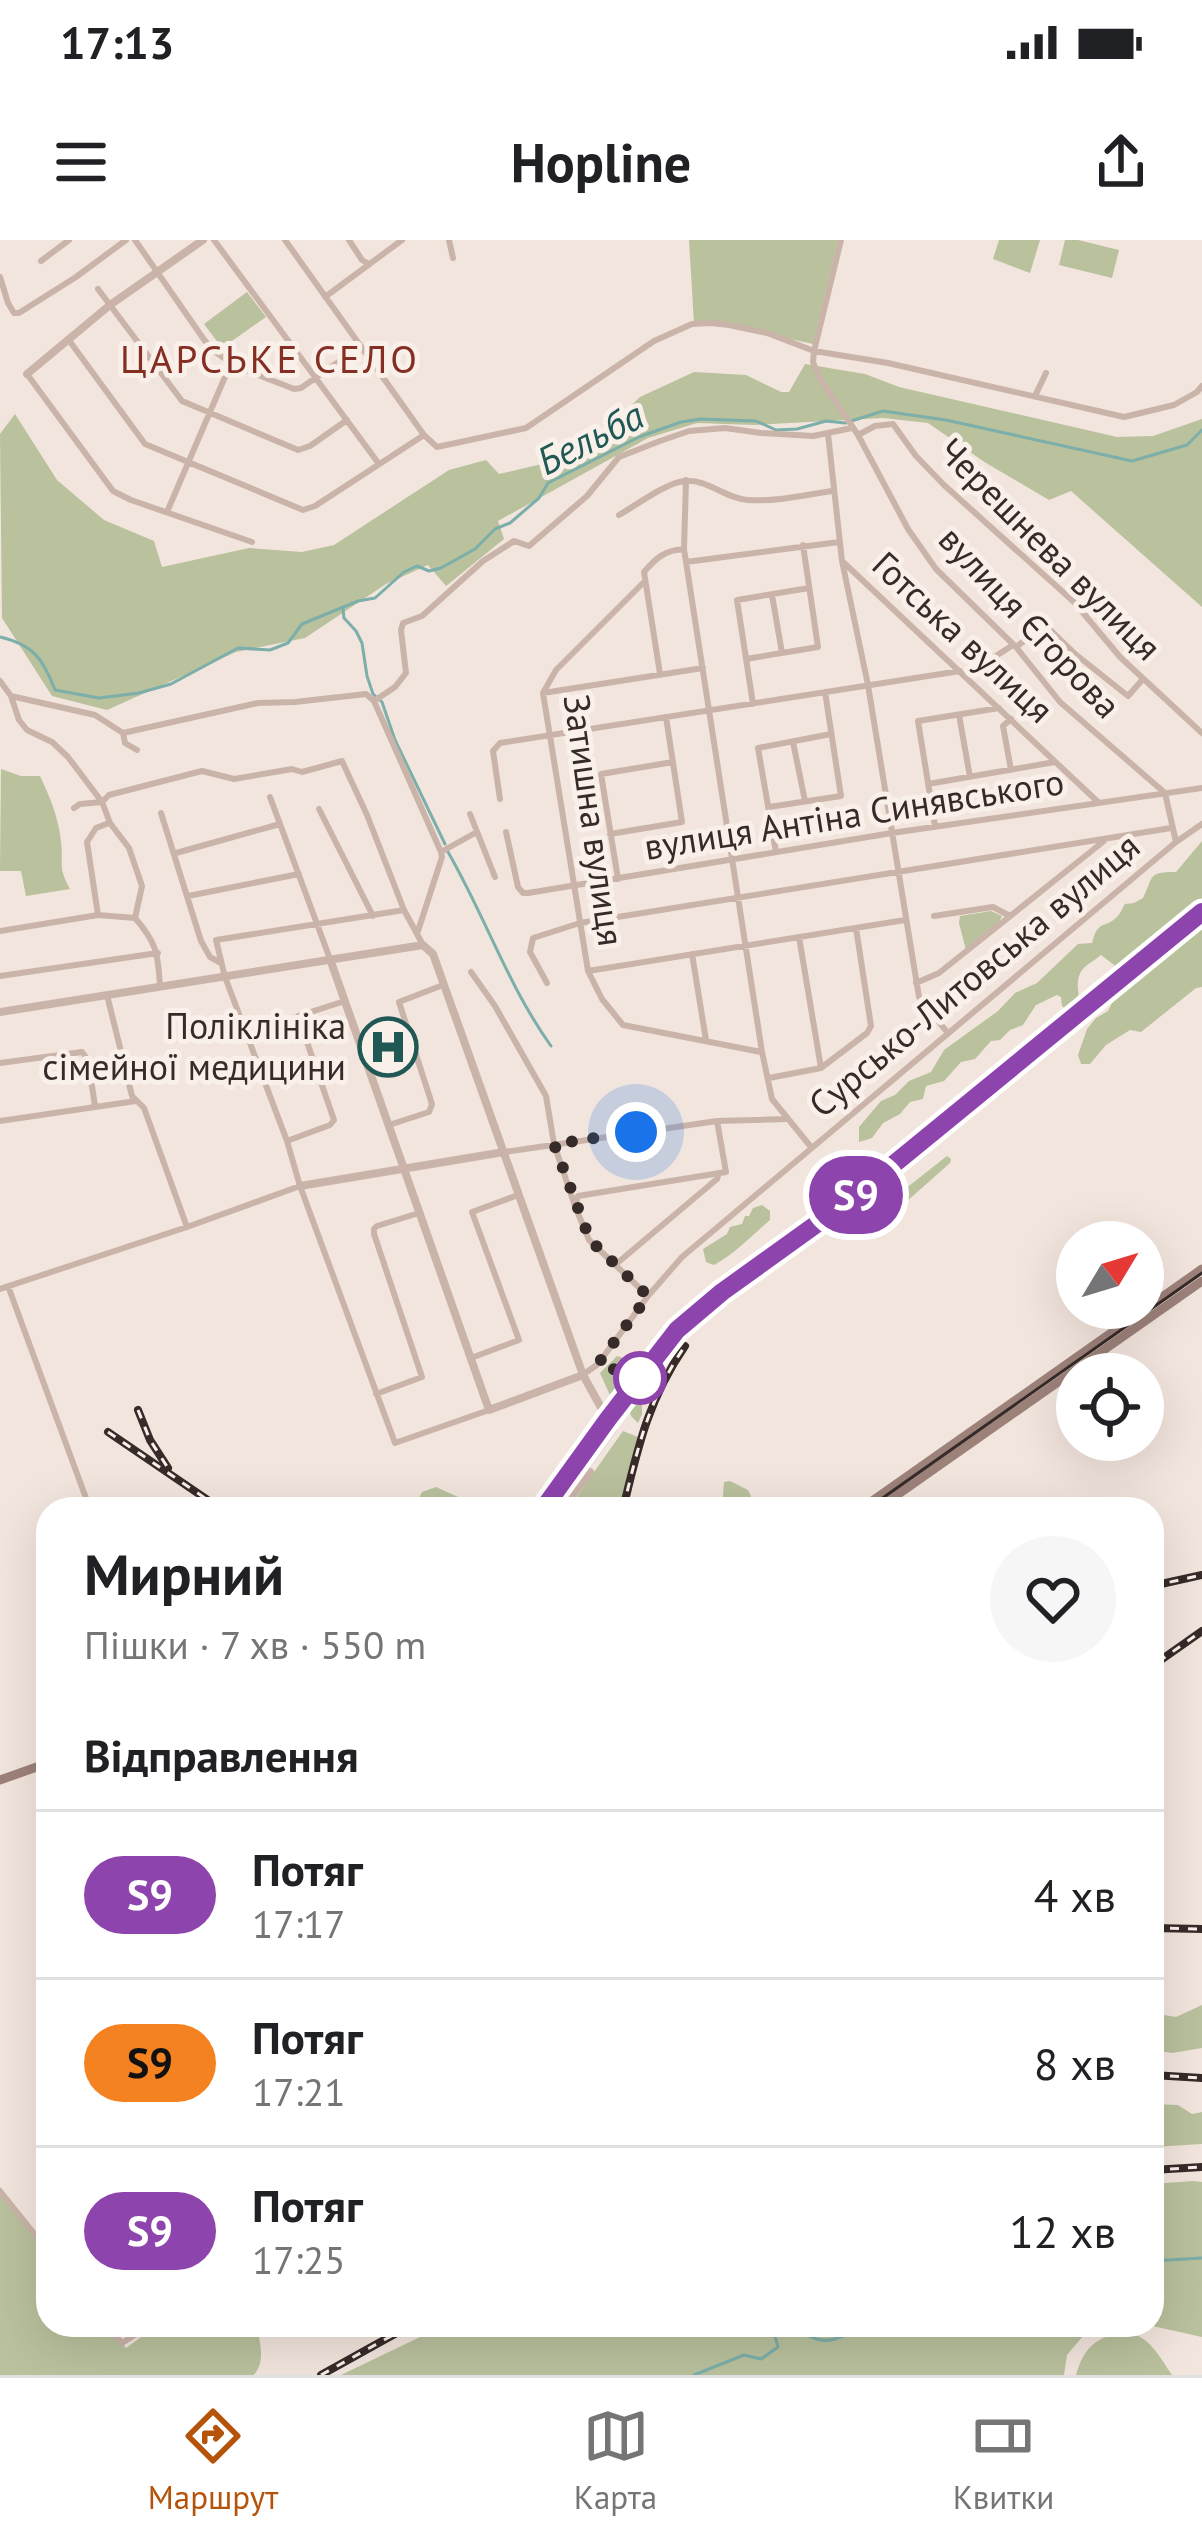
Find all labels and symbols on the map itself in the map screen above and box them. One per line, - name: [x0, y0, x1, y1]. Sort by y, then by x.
- district label: ЦАРСЬКЕ СЕЛО: [120, 333, 420, 384]
- water label: Бельба: [528, 389, 652, 486]
- street label: Черешнева вулиця: [929, 427, 1172, 670]
- street label: вулиця Єгорова: [929, 516, 1131, 728]
- street label: Готська вулиця: [863, 541, 1064, 733]
- street label: Затишна вулиця: [554, 691, 635, 949]
- street label: вулиця Антіна Синявського: [641, 757, 1067, 870]
- street label: Сурсько-Литовська вулиця: [799, 822, 1149, 1127]
- place label: Поліклініка сімейної медицини: [42, 1002, 346, 1090]
- hospital icon: Поліклініка сімейної медицини: [357, 1016, 419, 1078]
- your location: [606, 1102, 666, 1162]
- line badge: S9: [802, 1156, 910, 1234]
- north arrow: [1056, 1221, 1164, 1329]
- unlabelled marker: [615, 1353, 665, 1403]

